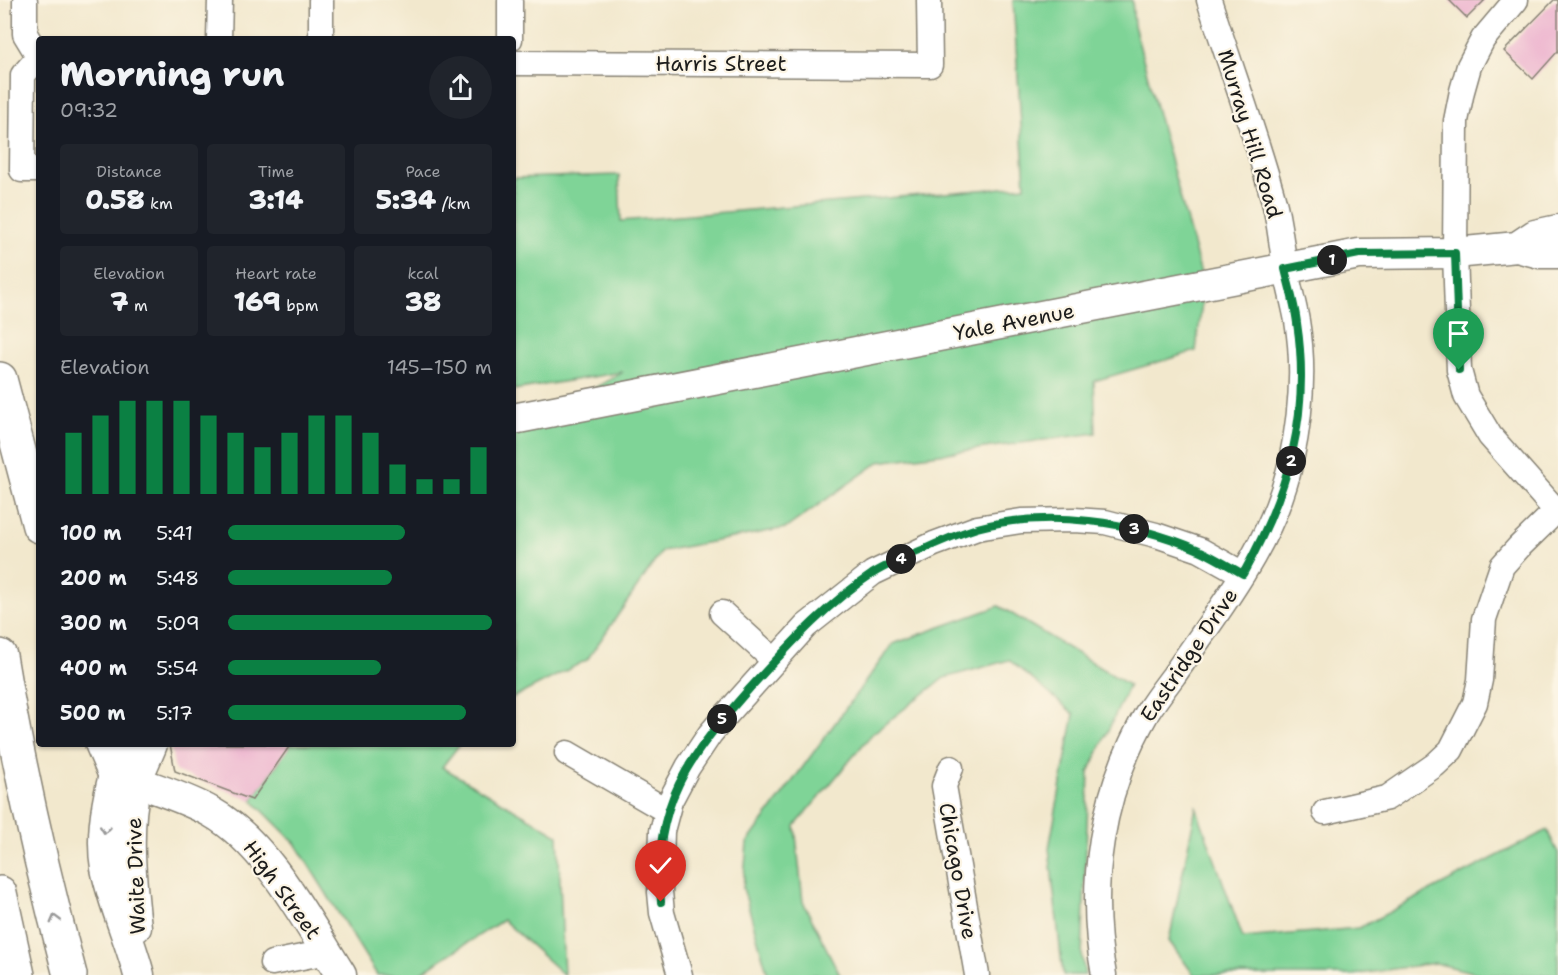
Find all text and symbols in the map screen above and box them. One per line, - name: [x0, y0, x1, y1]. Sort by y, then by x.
- street label: Murray Hill Road: [1211, 46, 1289, 222]
- street label: Harris Street: [655, 50, 787, 78]
- text: Morning run: [60, 52, 284, 97]
- button: share: [429, 56, 492, 119]
- text: 09:32: [60, 97, 118, 123]
- text: Distance: [96, 161, 162, 182]
- text: Time: [258, 161, 294, 182]
- text: Pace: [405, 161, 441, 182]
- text: 0.58: [85, 182, 145, 217]
- text: 3:14: [248, 182, 304, 217]
- text: 5:34: [376, 182, 436, 217]
- text: km: [145, 193, 173, 214]
- text: /km: [436, 193, 470, 214]
- pin: 1: [1317, 245, 1347, 275]
- text: 1: [1328, 249, 1336, 270]
- text: Elevation: [93, 263, 165, 284]
- text: Heart rate: [235, 263, 317, 284]
- text: kcal: [407, 263, 439, 284]
- text: 7: [110, 284, 128, 319]
- text: 169: [234, 284, 281, 319]
- text: 38: [405, 284, 441, 319]
- text: m: [128, 295, 148, 316]
- text: bpm: [281, 295, 318, 316]
- street label: Yale Avenue: [951, 297, 1077, 347]
- pin: [1433, 308, 1484, 370]
- icon: arrive: [1442, 317, 1475, 350]
- text: Elevation: [60, 354, 150, 380]
- text: 145–150 m: [387, 354, 492, 380]
- pin: 2: [1276, 446, 1306, 476]
- text: 2: [1285, 450, 1297, 471]
- pin: 3: [1119, 514, 1149, 544]
- text: 3: [1128, 518, 1140, 539]
- text: 100 m: [60, 520, 122, 546]
- text: 5:41: [156, 520, 193, 546]
- pin: 4: [886, 544, 916, 574]
- text: 4: [895, 548, 907, 569]
- text: 200 m: [60, 565, 127, 591]
- text: 5:48: [156, 565, 199, 591]
- street label: Eastridge Drive: [1134, 583, 1244, 727]
- text: 300 m: [60, 610, 127, 636]
- text: 5:09: [156, 610, 200, 636]
- text: 400 m: [60, 655, 127, 681]
- text: 5:54: [156, 655, 198, 681]
- text: 500 m: [60, 700, 126, 726]
- text: 5:17: [156, 700, 193, 726]
- pin: 5: [707, 704, 737, 734]
- text: 5: [717, 708, 727, 729]
- street label: Chicago Drive: [932, 801, 984, 941]
- street label: Waite Drive: [120, 817, 152, 935]
- one-way arrow: [99, 826, 112, 835]
- street label: High Street: [237, 835, 327, 945]
- pin: [635, 840, 686, 902]
- icon: check: [644, 849, 677, 882]
- one-way arrow: [50, 914, 62, 924]

